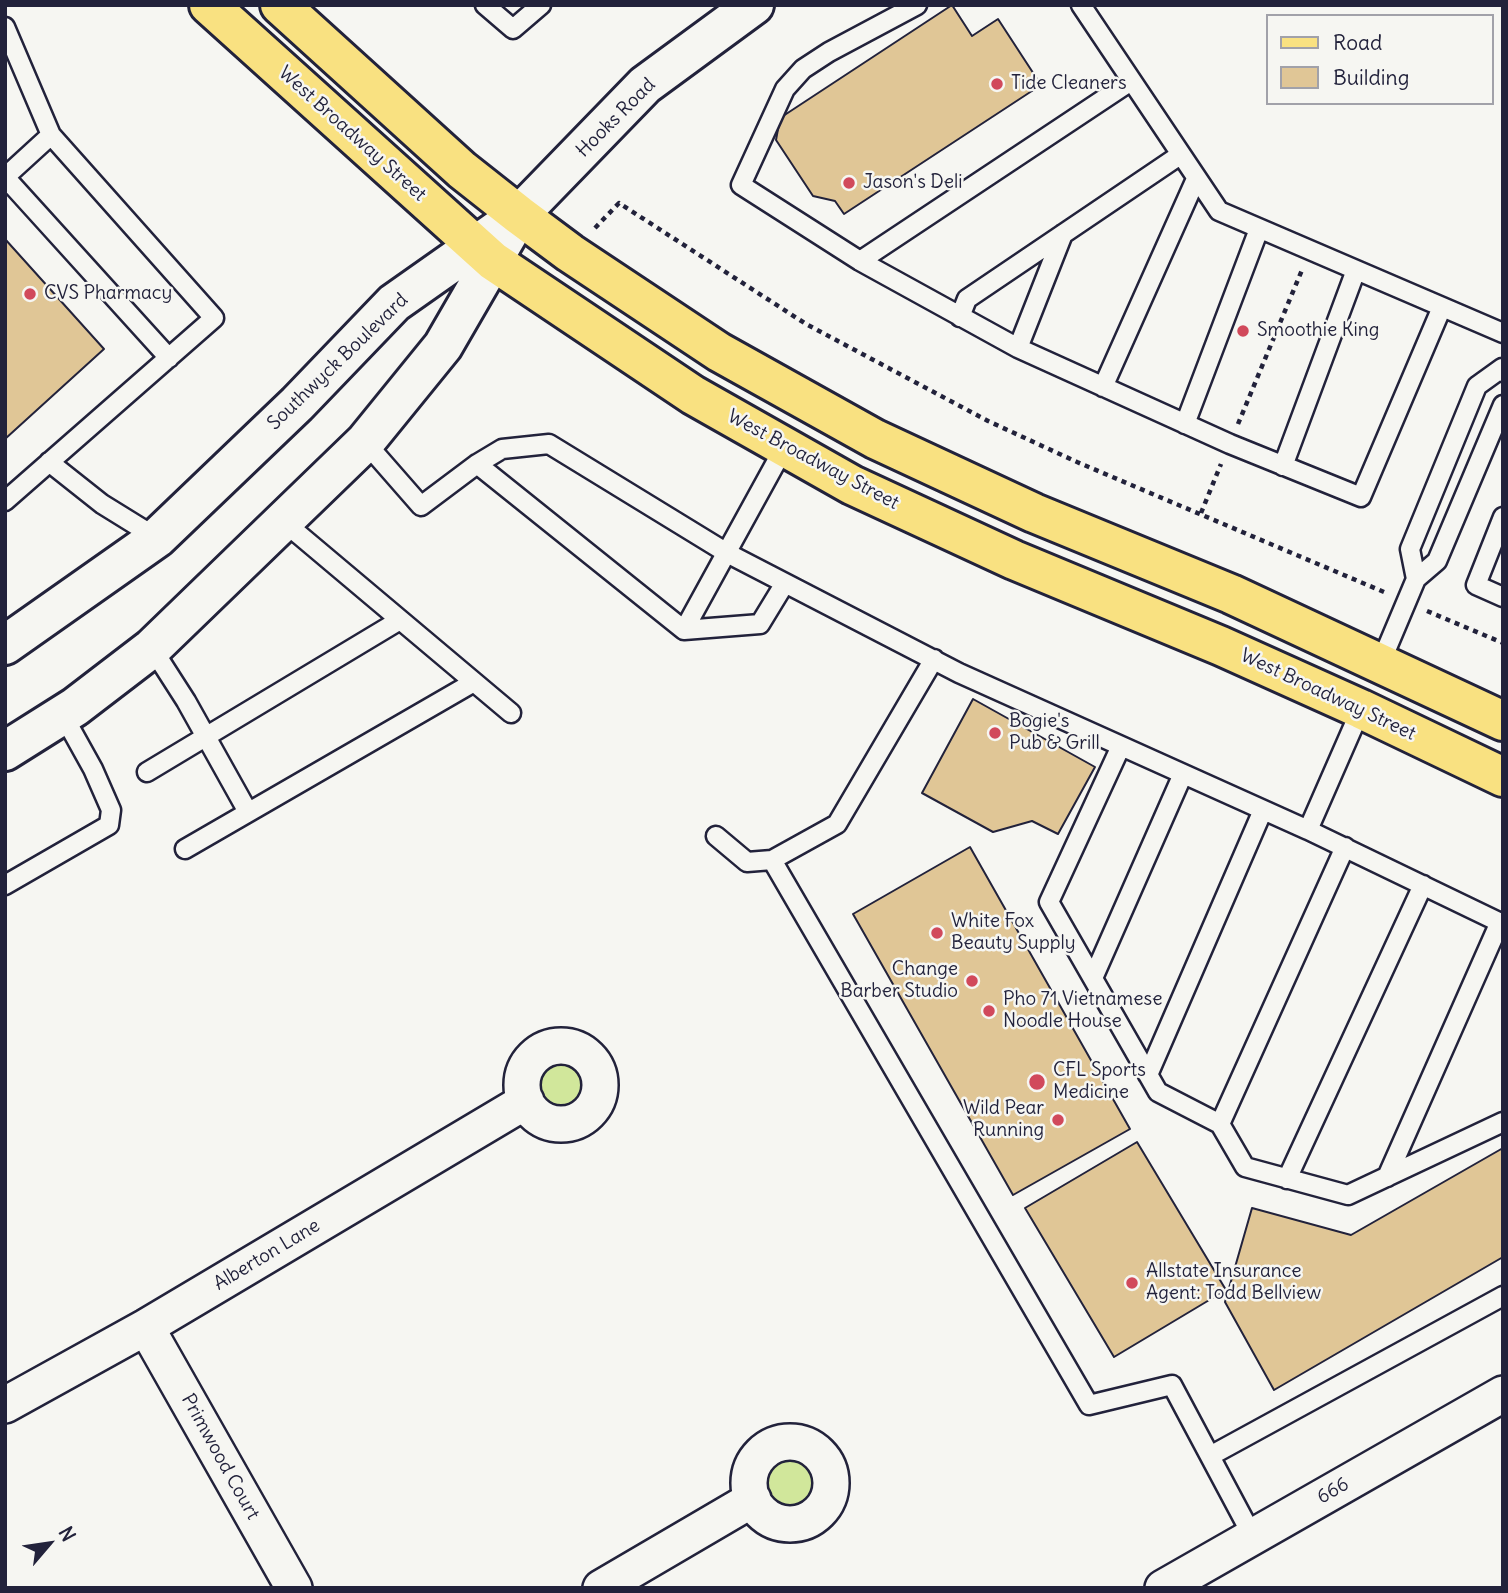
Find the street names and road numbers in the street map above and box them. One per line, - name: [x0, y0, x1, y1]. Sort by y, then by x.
- street label: West Broadway Street: [273, 62, 431, 206]
- street label: Hooks Road: [572, 74, 660, 162]
- street label: Southwyck Boulevard: [263, 289, 413, 435]
- street label: West Broadway Street: [723, 405, 903, 515]
- street label: West Broadway Street: [1237, 644, 1419, 746]
- street label: Alberton Lane: [210, 1214, 324, 1296]
- street label: Primwood Court: [176, 1390, 264, 1524]
- street label: 666: [1313, 1473, 1353, 1509]

